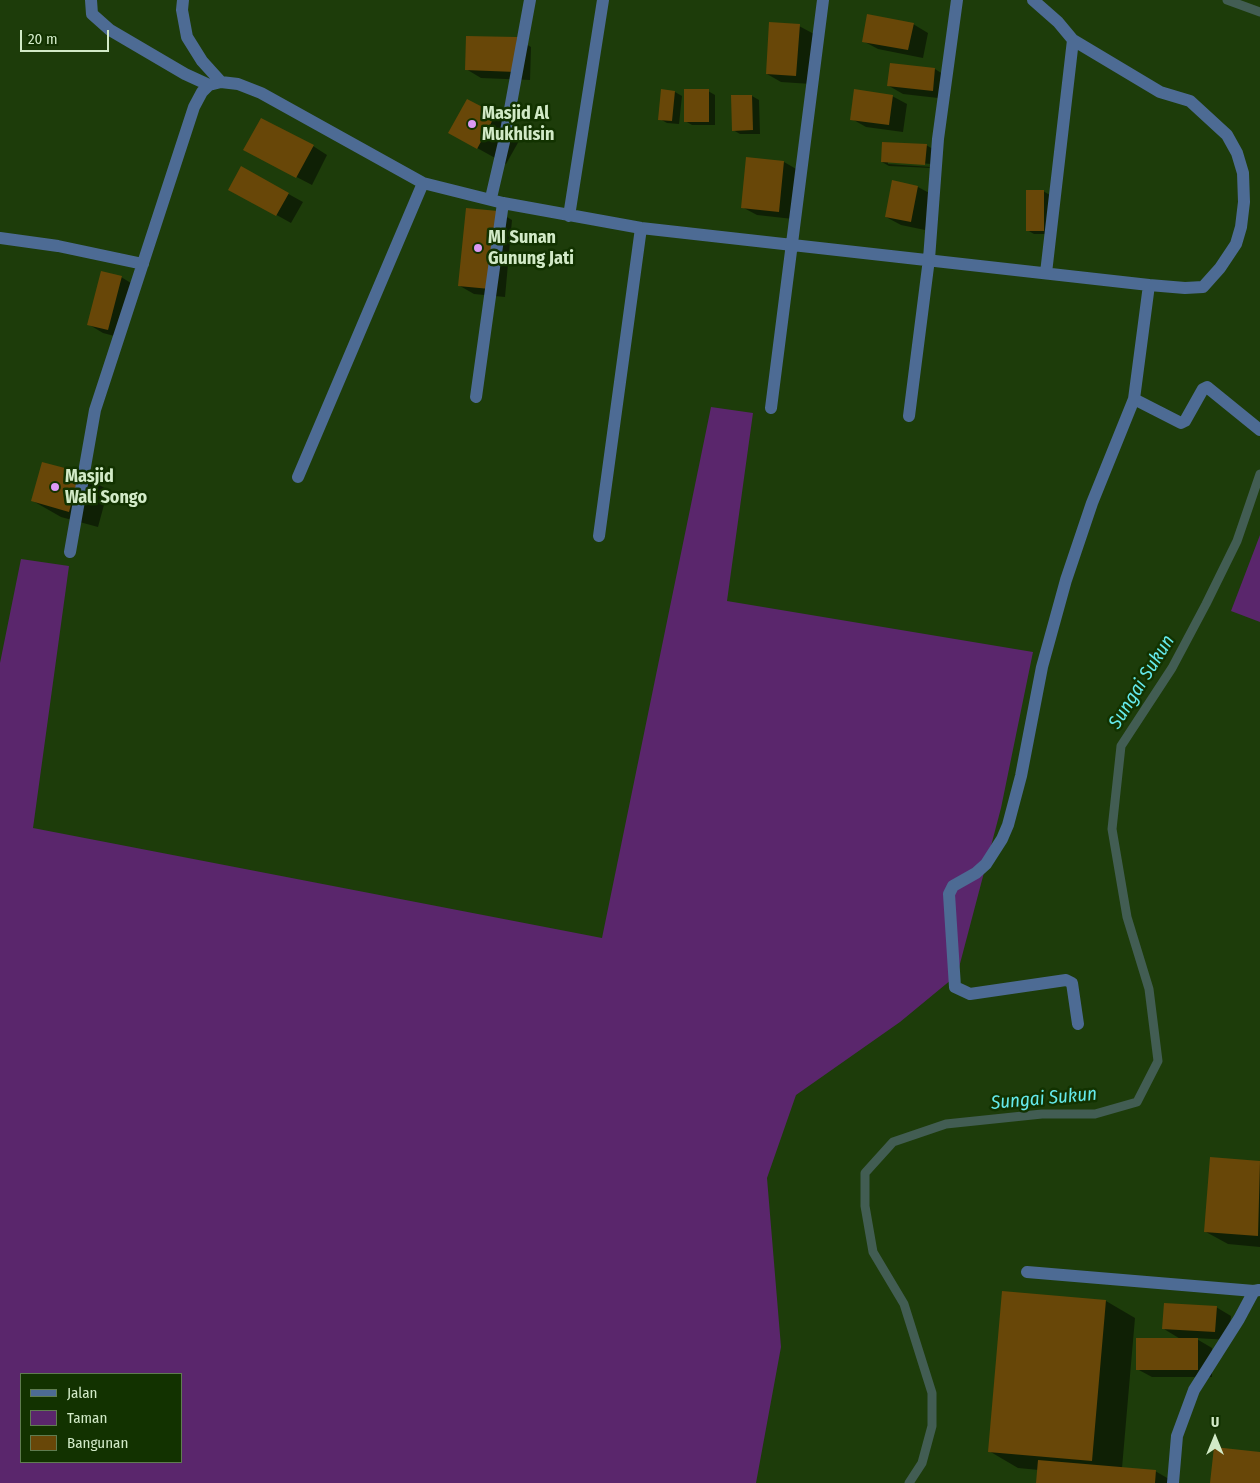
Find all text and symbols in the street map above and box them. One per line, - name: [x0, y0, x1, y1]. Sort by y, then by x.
- scale bar: [22, 20, 111, 52]
- text: 20 m: [28, 30, 58, 48]
- place label: Masjid Al Mukhlisin: [482, 103, 554, 146]
- marker: Masjid Al Mukhlisin: [466, 118, 478, 130]
- place label: MI Sunan Gunung Jati: [488, 227, 574, 270]
- marker: MI Sunan Gunung Jati: [472, 242, 484, 254]
- place label: Masjid Wali Songo: [65, 466, 147, 508]
- marker: Masjid Wali Songo: [49, 481, 61, 493]
- water label: Sungai Sukun: [1104, 631, 1180, 733]
- water label: Sungai Sukun: [990, 1083, 1098, 1115]
- legend: [20, 1373, 182, 1463]
- text: Jalan: [67, 1384, 97, 1402]
- text: Taman: [67, 1409, 107, 1427]
- north arrow: [1190, 1413, 1240, 1463]
- text: U: [1211, 1414, 1219, 1431]
- text: Bangunan: [67, 1434, 128, 1452]

